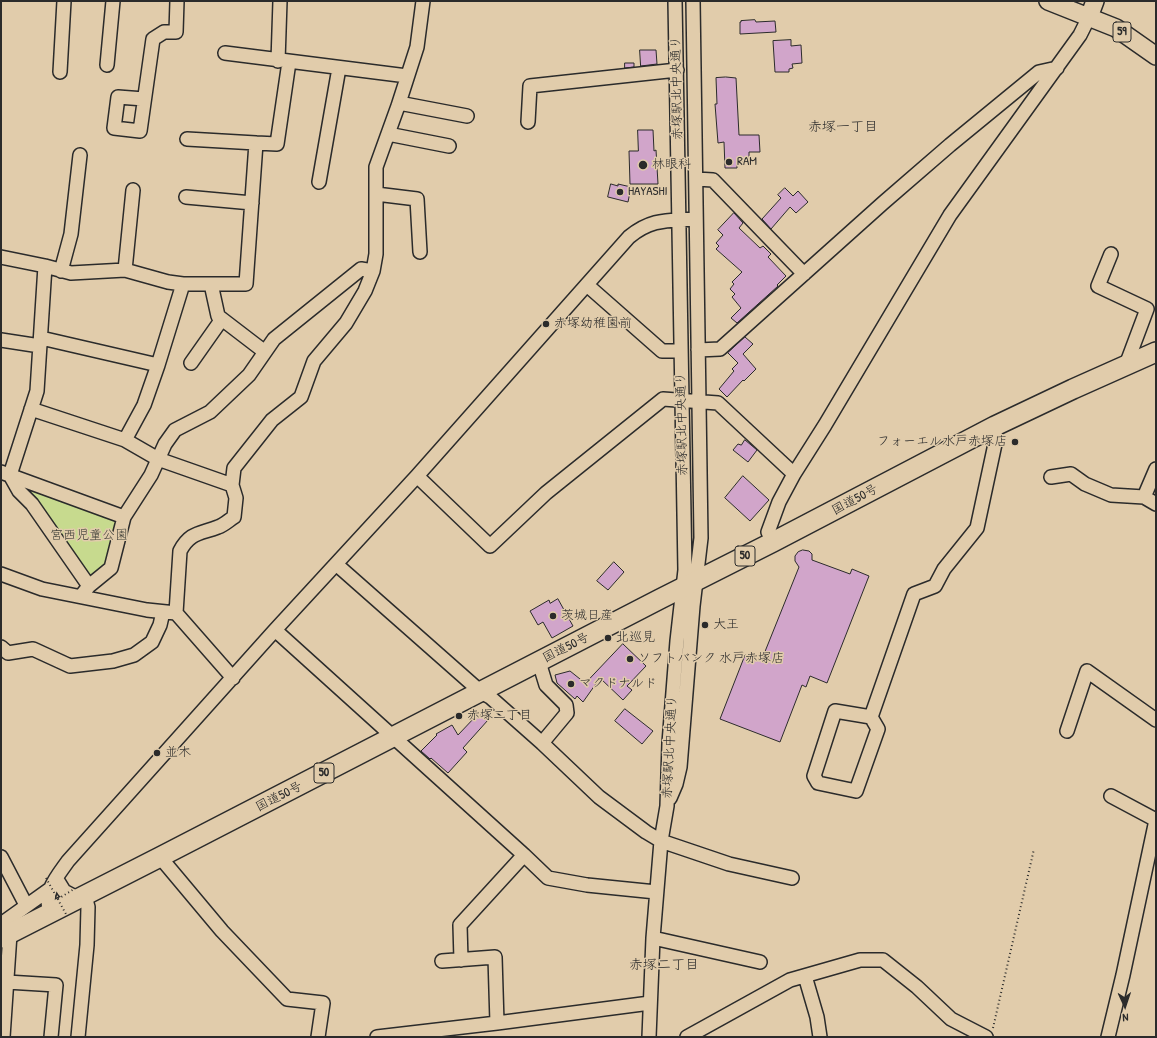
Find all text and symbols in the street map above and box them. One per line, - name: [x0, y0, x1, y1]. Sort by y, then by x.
- road number: 59: [1113, 22, 1131, 42]
- street label: 赤塚駅北中央通り: [668, 36, 686, 140]
- district label: 赤塚一丁目: [808, 119, 878, 135]
- place label: RAM: [737, 154, 757, 170]
- place label: 林眼科: [652, 157, 691, 173]
- marker: RAM: [724, 157, 734, 167]
- marker: 林眼科: [637, 159, 649, 171]
- place label: HAYASHI: [628, 184, 668, 200]
- marker: HAYASHI: [615, 187, 625, 197]
- place label: 赤塚幼稚園前: [554, 316, 632, 332]
- marker: 赤塚幼稚園前: [541, 319, 551, 329]
- street label: 赤塚駅北中央通り: [673, 372, 691, 476]
- place label: フォーエル水戸赤塚店: [877, 434, 1007, 450]
- marker: フォーエル水戸赤塚店: [1010, 437, 1020, 447]
- street label: 国道50号: [829, 481, 881, 519]
- park label: 宮西児童公園: [50, 528, 128, 544]
- road number: 50: [735, 546, 755, 566]
- place label: 茨城日産: [561, 608, 613, 624]
- marker: 茨城日産: [548, 611, 558, 621]
- place label: 大王: [713, 617, 739, 633]
- marker: 大王: [700, 620, 710, 630]
- street label: 国道50号: [540, 630, 592, 666]
- place label: 北巡見: [616, 630, 655, 646]
- marker: 北巡見: [603, 633, 613, 643]
- place label: ソフトバンク 水戸赤塚店: [638, 651, 784, 667]
- marker: ソフトバンク 水戸赤塚店: [625, 654, 635, 664]
- place label: マクドナルド: [579, 676, 657, 692]
- marker: マクドナルド: [566, 679, 576, 689]
- street label: 赤塚駅北中央通り: [659, 695, 681, 799]
- place label: 赤塚二丁目: [467, 708, 532, 724]
- marker: 赤塚二丁目: [454, 711, 464, 721]
- place label: 並木: [165, 745, 191, 761]
- marker: 並木: [152, 748, 162, 758]
- road number: 50: [314, 763, 334, 783]
- street label: 国道50号: [253, 779, 305, 815]
- district label: 赤塚二丁目: [629, 957, 699, 973]
- north arrow: [1105, 986, 1145, 1026]
- text: N: [1122, 1011, 1129, 1025]

